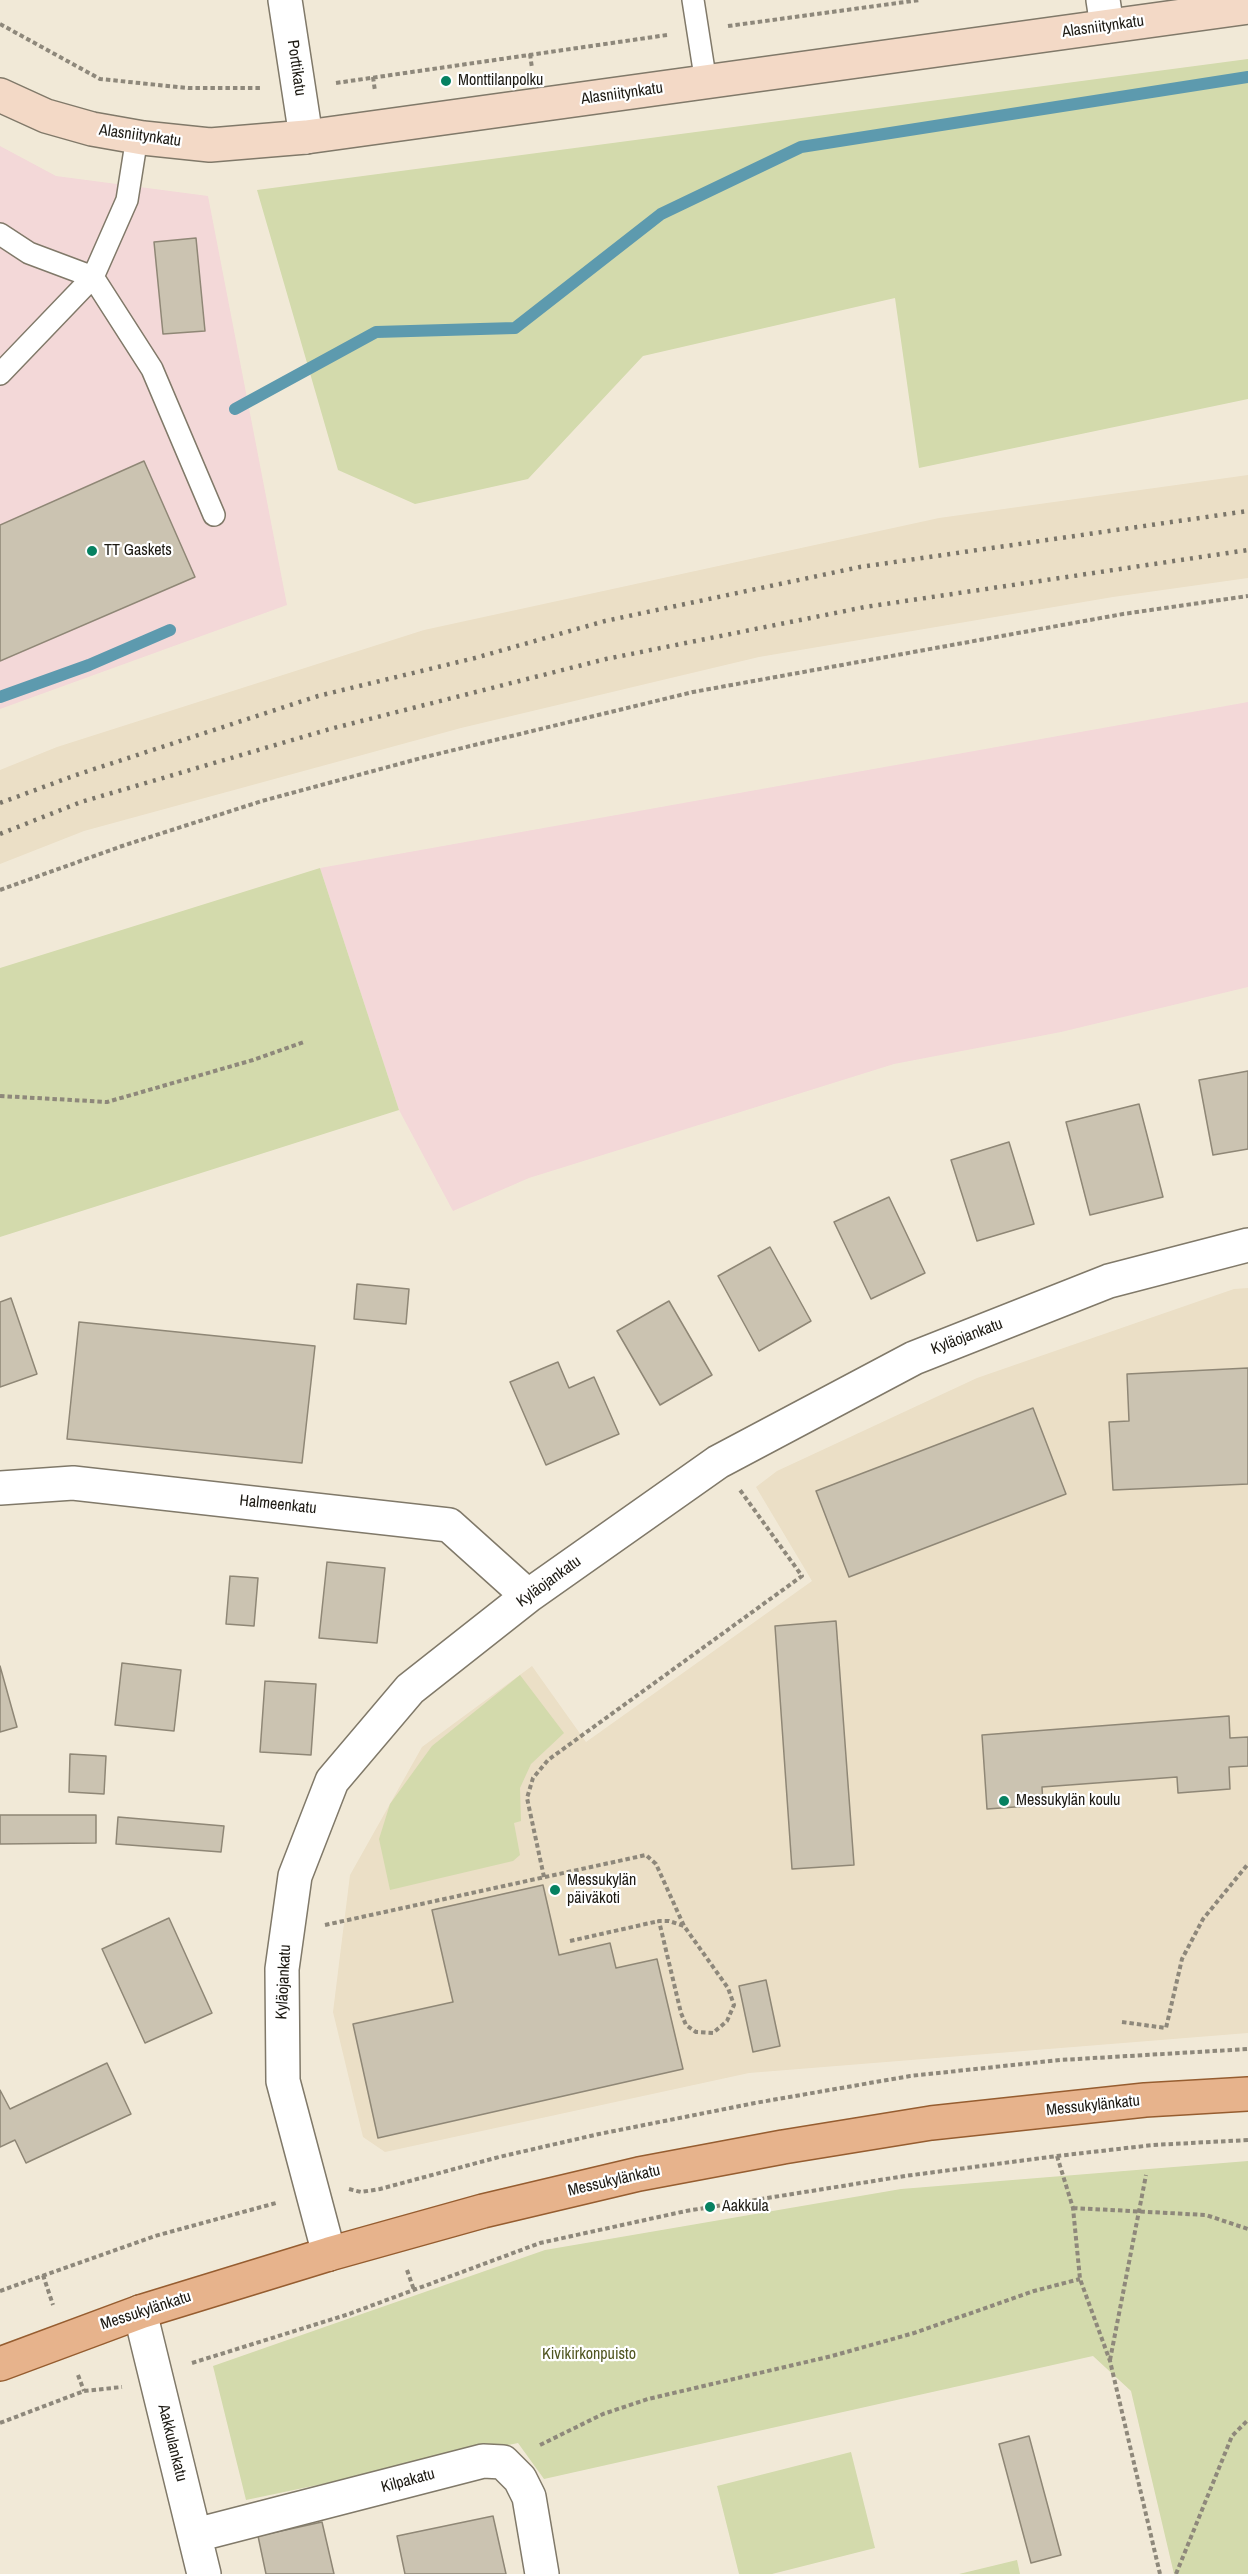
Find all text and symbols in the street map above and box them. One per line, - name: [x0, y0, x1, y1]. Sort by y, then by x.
- street label: Alasniitynkatu: [1061, 12, 1145, 42]
- street label: Porttikatu: [283, 39, 309, 97]
- place label: Monttilanpolku: [458, 71, 543, 91]
- marker: Monttilanpolku: [439, 74, 453, 88]
- street label: Alasniitynkatu: [580, 79, 664, 109]
- street label: Alasniitynkatu: [98, 121, 182, 151]
- place label: TT Gaskets: [104, 541, 172, 561]
- marker: TT Gaskets: [85, 544, 99, 558]
- street label: Kyläojankatu: [928, 1315, 1006, 1359]
- street label: Halmeenkatu: [239, 1491, 317, 1519]
- street label: Kyläojankatu: [513, 1552, 585, 1612]
- place label: Messukylän koulu: [1016, 1791, 1120, 1811]
- marker: Messukylän koulu: [997, 1794, 1011, 1808]
- place label: Messukylän päiväkoti: [567, 1871, 636, 1909]
- marker: Messukylän päiväkoti: [548, 1883, 562, 1897]
- street label: Kyläojankatu: [272, 1944, 296, 2020]
- street label: Messukylänkatu: [1045, 2092, 1141, 2120]
- street label: Messukylänkatu: [566, 2161, 662, 2201]
- place label: Aakkula: [722, 2197, 769, 2217]
- marker: Aakkula: [703, 2200, 717, 2214]
- street label: Messukylänkatu: [98, 2287, 194, 2335]
- park label: Kivikirkonpuisto: [542, 2345, 636, 2365]
- street label: Aakkulankatu: [153, 2402, 191, 2484]
- street label: Kilpakatu: [379, 2465, 437, 2497]

